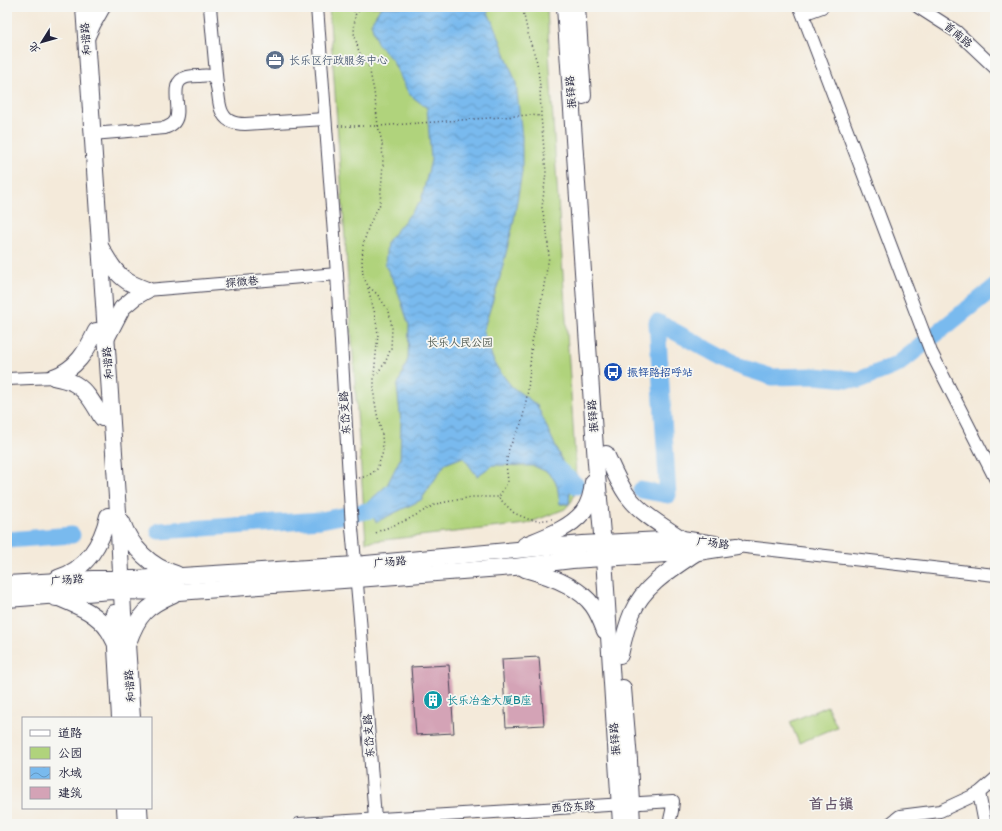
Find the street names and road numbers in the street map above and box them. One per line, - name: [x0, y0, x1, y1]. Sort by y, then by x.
- street label: 首南路: [941, 20, 975, 50]
- street label: 和谐路: [78, 22, 94, 56]
- street label: 振铎路: [563, 75, 579, 109]
- street label: 探微巷: [225, 274, 259, 290]
- street label: 和谐路: [100, 346, 116, 380]
- street label: 东岱支路: [337, 391, 353, 435]
- street label: 振铎路: [585, 399, 601, 433]
- street label: 广场路: [696, 535, 730, 551]
- street label: 广场路: [373, 554, 407, 570]
- street label: 广场路: [50, 572, 84, 588]
- street label: 和谐路: [122, 669, 138, 703]
- street label: 东岱支路: [361, 714, 377, 758]
- street label: 振铎路: [607, 722, 623, 756]
- street label: 西岱东路: [551, 799, 595, 815]

